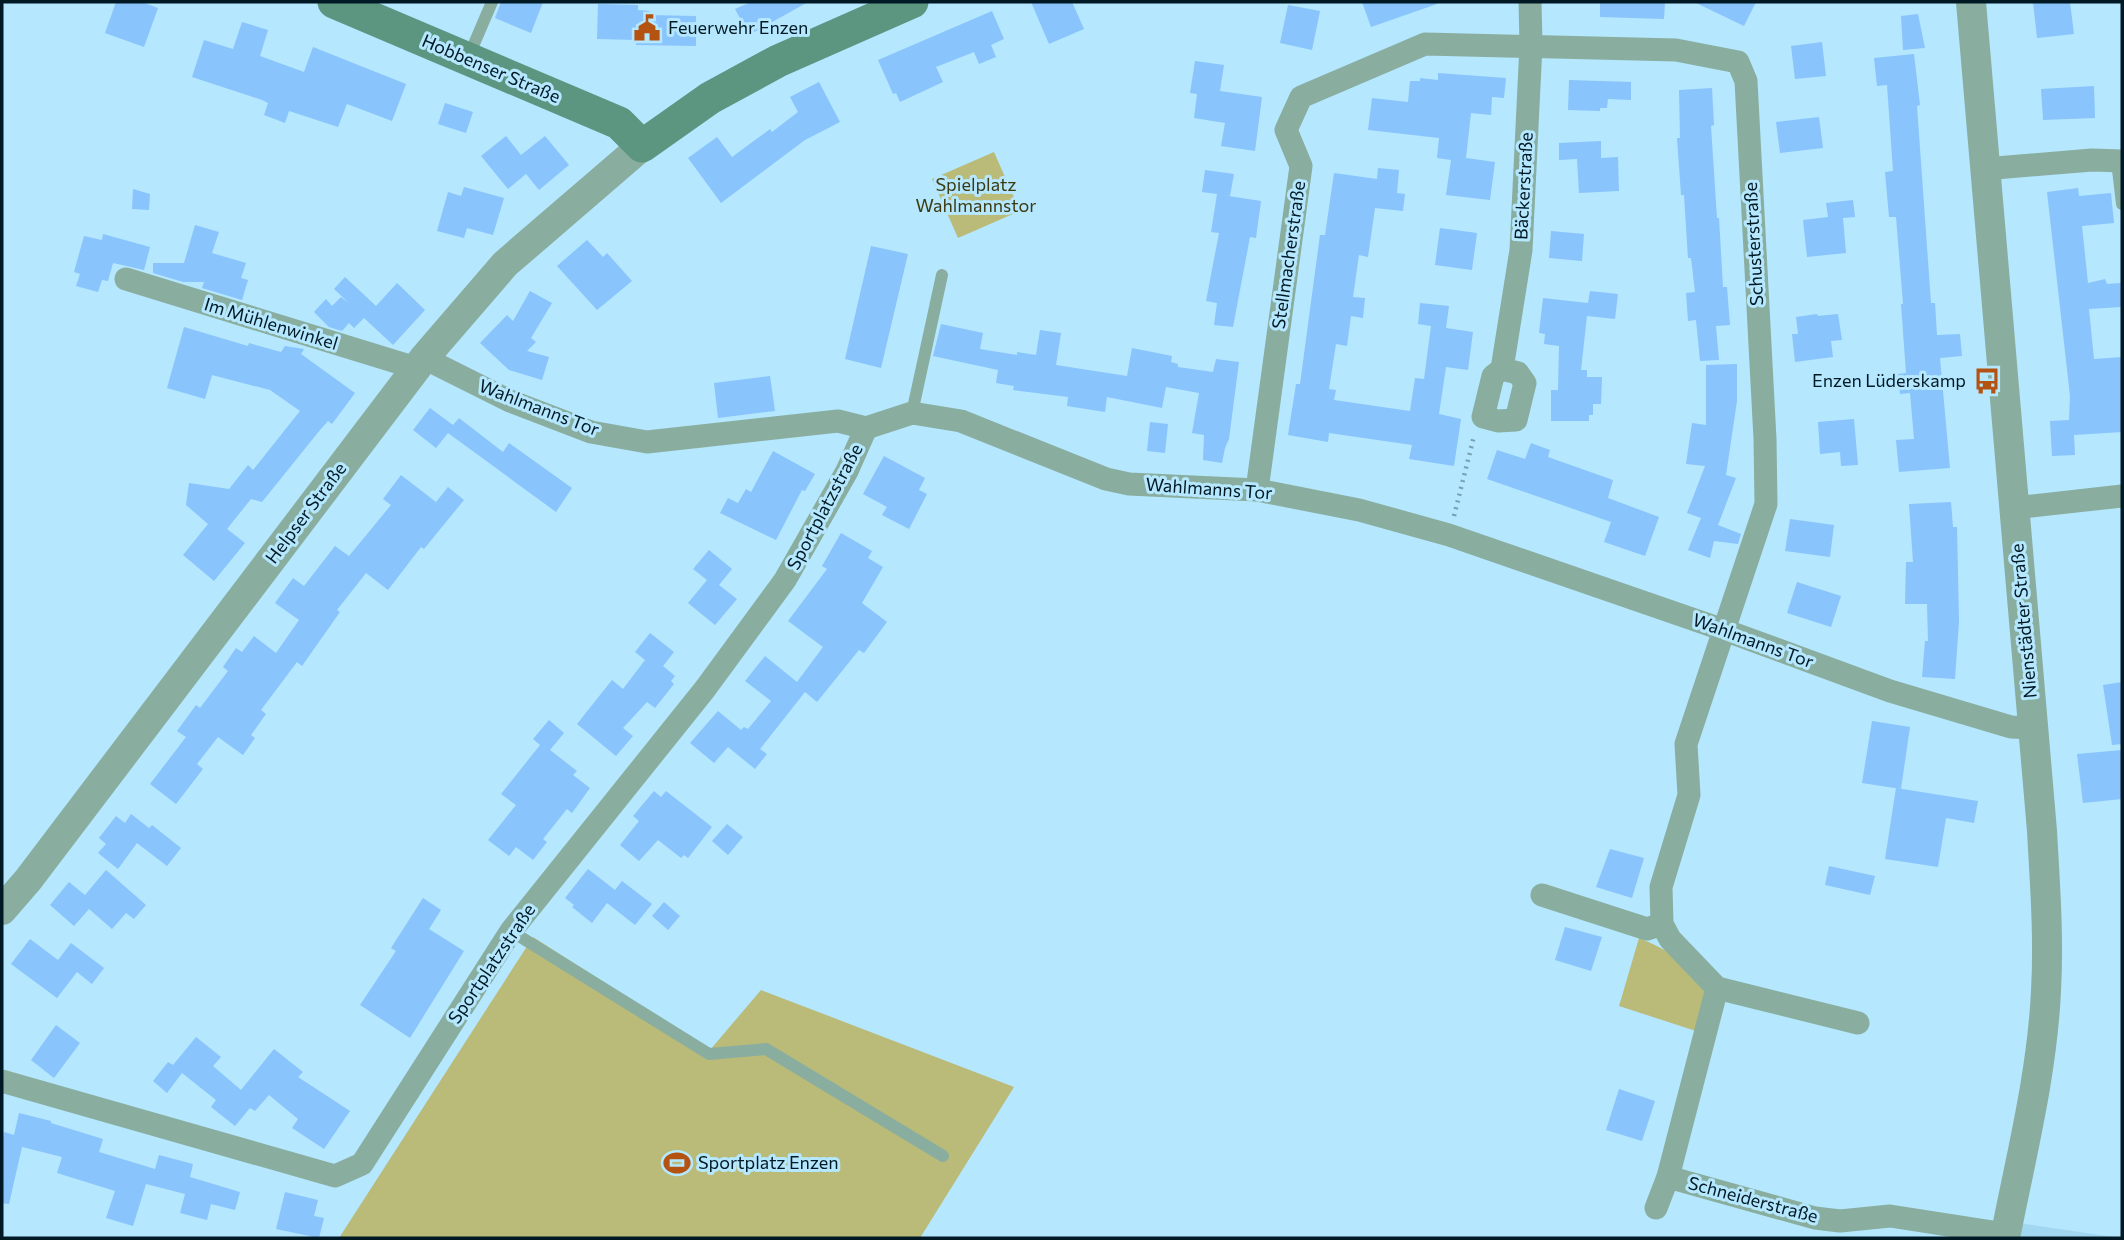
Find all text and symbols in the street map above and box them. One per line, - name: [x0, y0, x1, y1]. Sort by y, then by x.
- public building icon: Feuerwehr Enzen: [632, 13, 662, 43]
- place label: Feuerwehr Enzen: [668, 16, 808, 38]
- street label: Hobbenser Straße: [419, 29, 564, 107]
- street label: Bäckerstraße: [1509, 131, 1537, 240]
- park label: Spielplatz Wahlmannstor: [916, 173, 1036, 216]
- street label: Stellmacherstraße: [1267, 179, 1309, 330]
- street label: Schusterstraße: [1739, 182, 1767, 307]
- street label: Im Mühlenwinkel: [202, 292, 341, 354]
- bus stop icon: Enzen Lüderskamp: [1972, 366, 2002, 396]
- place label: Enzen Lüderskamp: [1812, 369, 1966, 391]
- street label: Wahlmanns Tor: [476, 374, 603, 440]
- street label: Sportplatzstraße: [782, 440, 867, 573]
- street label: Helpser Straße: [260, 457, 350, 567]
- street label: Wahlmanns Tor: [1145, 473, 1273, 503]
- street label: Nienstädter Straße: [2005, 543, 2041, 699]
- street label: Wahlmanns Tor: [1690, 608, 1817, 672]
- street label: Sportplatzstraße: [443, 899, 539, 1028]
- sports icon: Sportplatz Enzen: [662, 1148, 692, 1178]
- place label: Sportplatz Enzen: [698, 1151, 839, 1173]
- street label: Schneiderstraße: [1686, 1171, 1820, 1227]

